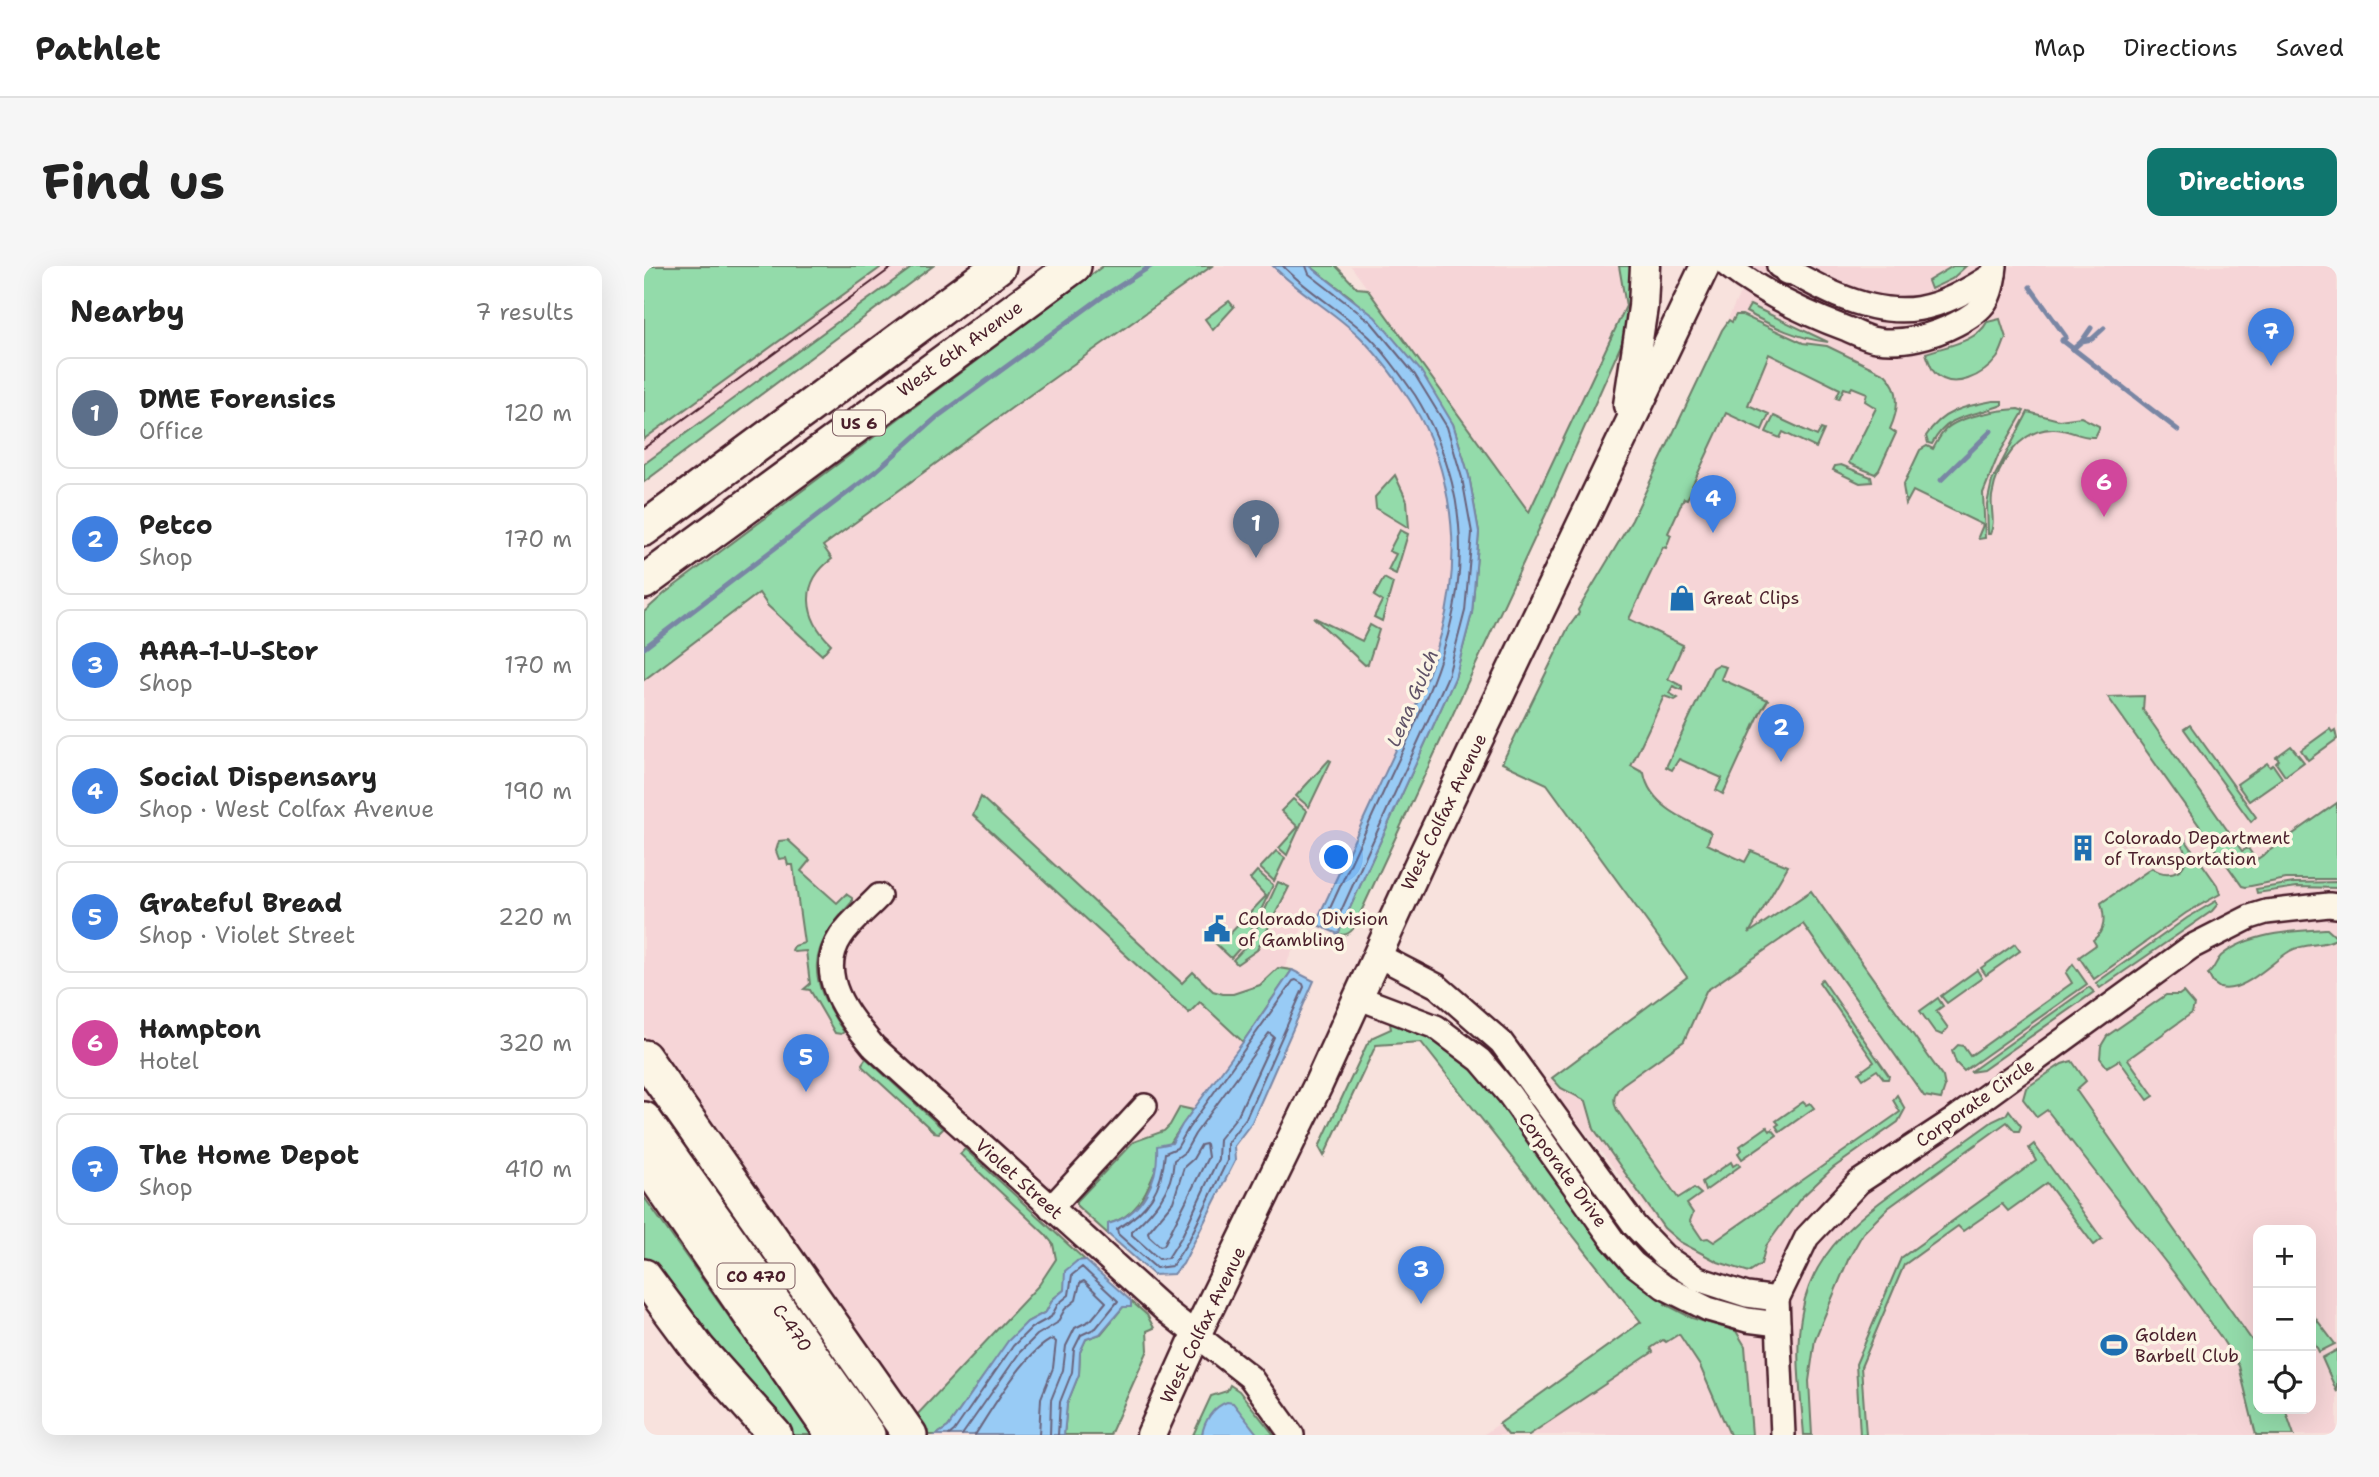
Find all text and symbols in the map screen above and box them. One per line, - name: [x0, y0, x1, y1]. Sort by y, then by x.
- text: Pathlet: [35, 26, 161, 71]
- text: Map: [2034, 32, 2085, 64]
- text: Directions: [2123, 32, 2238, 64]
- text: Saved: [2276, 32, 2344, 64]
- button: Directions: [2147, 148, 2337, 216]
- text: Find us: [42, 149, 225, 215]
- text: Nearby: [70, 291, 185, 332]
- street label: West 6th Avenue: [892, 295, 1028, 403]
- text: 7 results: [475, 297, 574, 327]
- pin: 7: [2248, 308, 2294, 366]
- text: DME Forensics: [139, 381, 336, 416]
- text: 1: [90, 398, 100, 428]
- text: 120 m: [504, 398, 572, 428]
- road number: US 6: [833, 410, 885, 435]
- text: Office: [139, 416, 204, 446]
- pin: 6: [2081, 459, 2127, 517]
- pin: 4: [1690, 475, 1736, 533]
- pin: 1: [1233, 500, 1279, 558]
- text: Petco: [139, 507, 213, 542]
- text: 2: [87, 524, 103, 554]
- text: 170 m: [504, 524, 572, 554]
- text: Shop: [139, 542, 193, 572]
- shop icon: Great Clips: [1667, 583, 1697, 613]
- place label: Great Clips: [1703, 586, 1799, 610]
- text: AAA-1-U-Stor: [139, 633, 318, 668]
- water label: Lena Gulch: [1381, 646, 1444, 751]
- text: 3: [87, 650, 103, 680]
- text: 170 m: [504, 650, 572, 680]
- text: Shop: [139, 668, 193, 698]
- pin: 2: [1758, 704, 1804, 762]
- street label: West Colfax Avenue: [1396, 730, 1492, 894]
- text: Social Dispensary: [139, 759, 377, 794]
- text: 4: [87, 776, 103, 806]
- text: 190 m: [504, 776, 572, 806]
- text: Shop · West Colfax Avenue: [139, 794, 434, 824]
- place label: Colorado Department of Transportation: [2104, 826, 2291, 871]
- building icon: Colorado Department of Transportation: [2068, 833, 2098, 863]
- your location: [1319, 840, 1353, 874]
- text: Grateful Bread: [139, 885, 342, 920]
- text: 5: [88, 902, 102, 932]
- text: 220 m: [498, 902, 572, 932]
- place label: Colorado Division of Gambling: [1238, 907, 1388, 952]
- public building icon: Colorado Division of Gambling: [1202, 914, 1232, 944]
- text: Shop · Violet Street: [139, 920, 355, 950]
- text: Hampton: [139, 1011, 261, 1046]
- text: 6: [87, 1028, 103, 1058]
- text: 320 m: [498, 1028, 572, 1058]
- pin: 5: [783, 1034, 829, 1092]
- text: Hotel: [139, 1046, 199, 1076]
- street label: Corporate Circle: [1911, 1053, 2039, 1153]
- street label: Corporate Drive: [1513, 1108, 1613, 1232]
- street label: Violet Street: [970, 1133, 1068, 1225]
- text: The Home Depot: [139, 1137, 359, 1172]
- text: 7: [87, 1154, 103, 1184]
- text: 410 m: [504, 1154, 572, 1184]
- text: Shop: [139, 1172, 193, 1202]
- map controls: [2253, 1225, 2316, 1414]
- button: +: [2253, 1225, 2316, 1288]
- street label: West Colfax Avenue: [1155, 1243, 1251, 1407]
- pin: 3: [1398, 1246, 1444, 1304]
- road number: CO 470: [718, 1264, 794, 1288]
- button: −: [2253, 1288, 2316, 1351]
- street label: C-470: [767, 1299, 817, 1357]
- place label: Golden Barbell Club: [2135, 1323, 2239, 1368]
- sports icon: Golden Barbell Club: [2099, 1330, 2129, 1360]
- button: locate: [2253, 1351, 2316, 1414]

